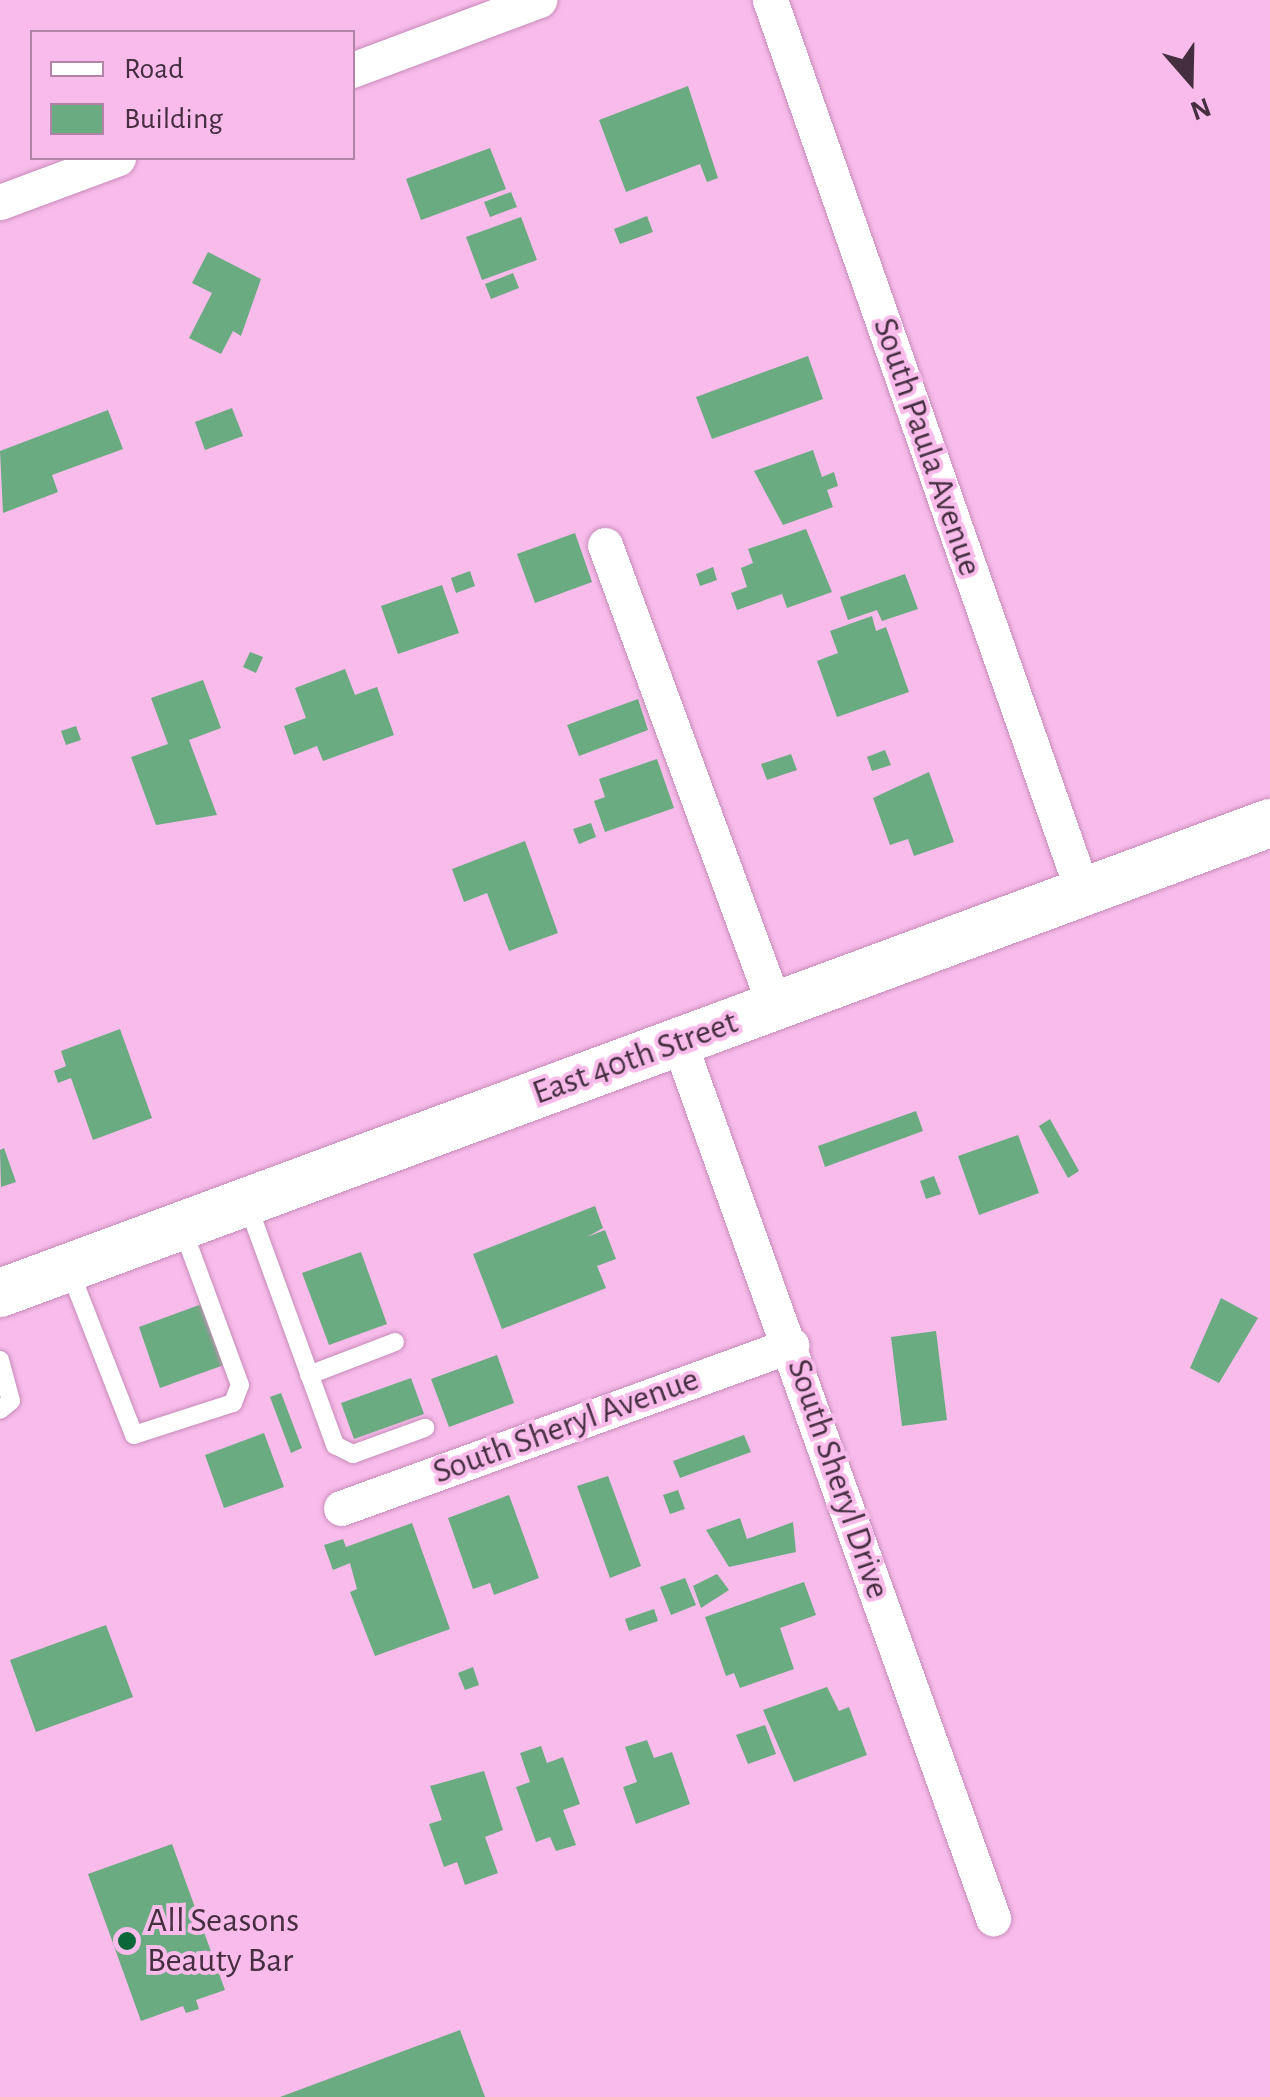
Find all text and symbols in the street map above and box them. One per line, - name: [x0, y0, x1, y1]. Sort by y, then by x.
- legend: [30, 30, 355, 160]
- north arrow: [1140, 30, 1240, 130]
- text: Road: [124, 54, 184, 84]
- text: N: [1186, 92, 1214, 125]
- text: Building: [124, 104, 223, 134]
- street label: South Paula Avenue: [863, 313, 991, 581]
- street label: East 40th Street: [527, 1001, 743, 1115]
- street label: South Sheryl Drive: [777, 1354, 899, 1604]
- street label: South Sheryl Avenue: [427, 1358, 705, 1494]
- place label: All Seasons Beauty Bar: [147, 1900, 299, 1982]
- marker: All Seasons Beauty Bar: [116, 1930, 138, 1952]

